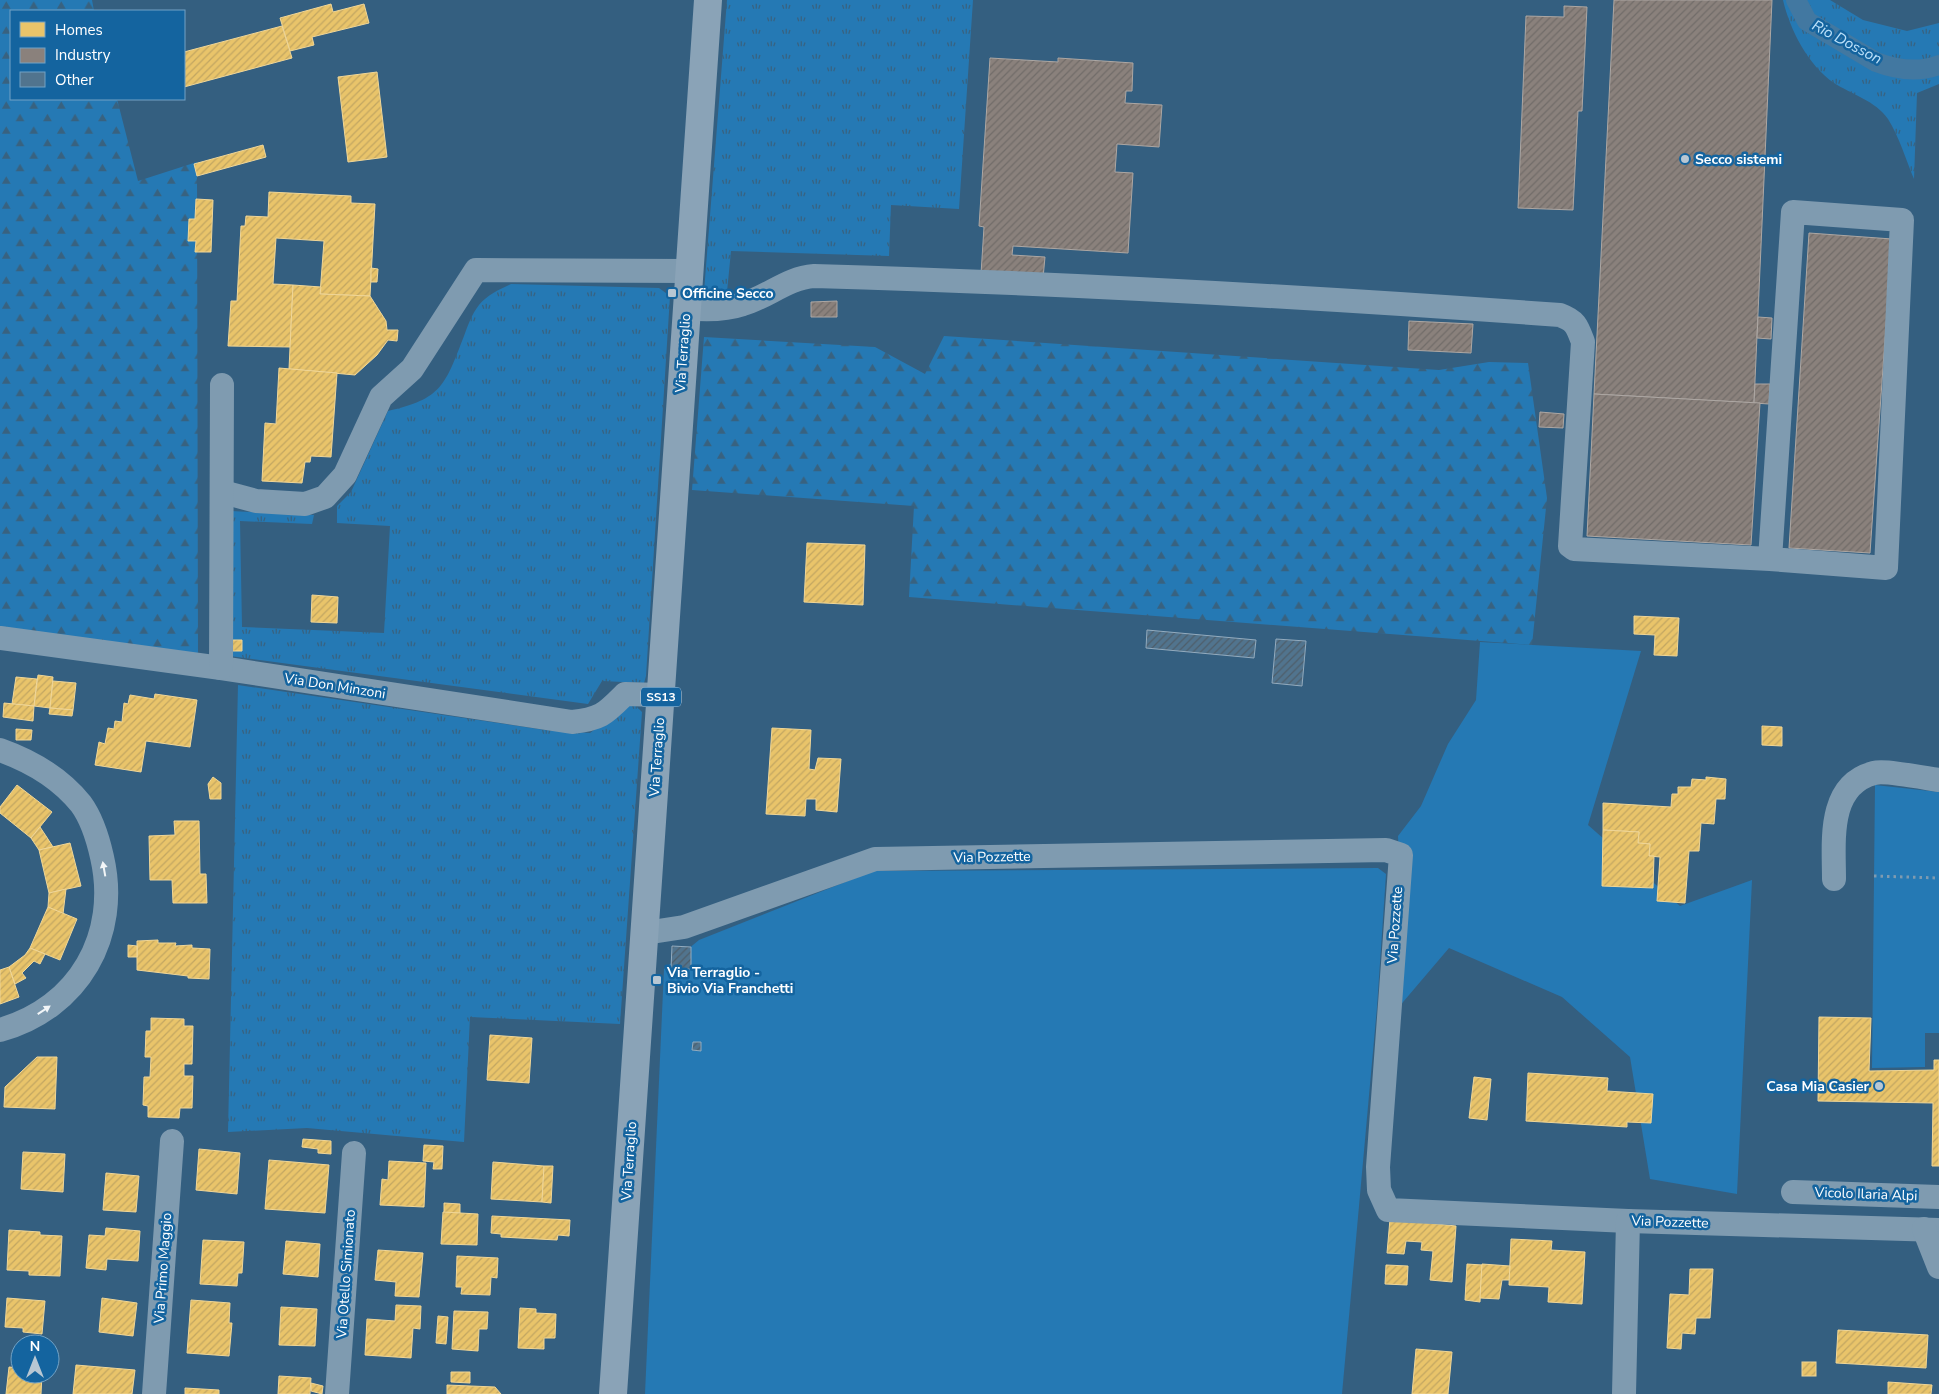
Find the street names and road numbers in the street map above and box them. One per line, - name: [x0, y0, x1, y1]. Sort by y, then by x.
- street label: Via Terraglio: [671, 312, 695, 394]
- street label: Via Don Minzoni: [282, 668, 387, 703]
- road number: SS13: [641, 688, 681, 706]
- street label: Via Terraglio: [645, 716, 669, 798]
- street label: Via Pozzette: [952, 847, 1031, 867]
- street label: Via Pozzette: [1383, 886, 1407, 965]
- street label: Via Terraglio: [617, 1120, 641, 1202]
- street label: Vicolo Ilaria Alpi: [1813, 1183, 1918, 1205]
- street label: Via Otello Simionato: [332, 1209, 360, 1340]
- street label: Via Pozzette: [1630, 1211, 1709, 1233]
- street label: Via Primo Maggio: [150, 1212, 176, 1325]

